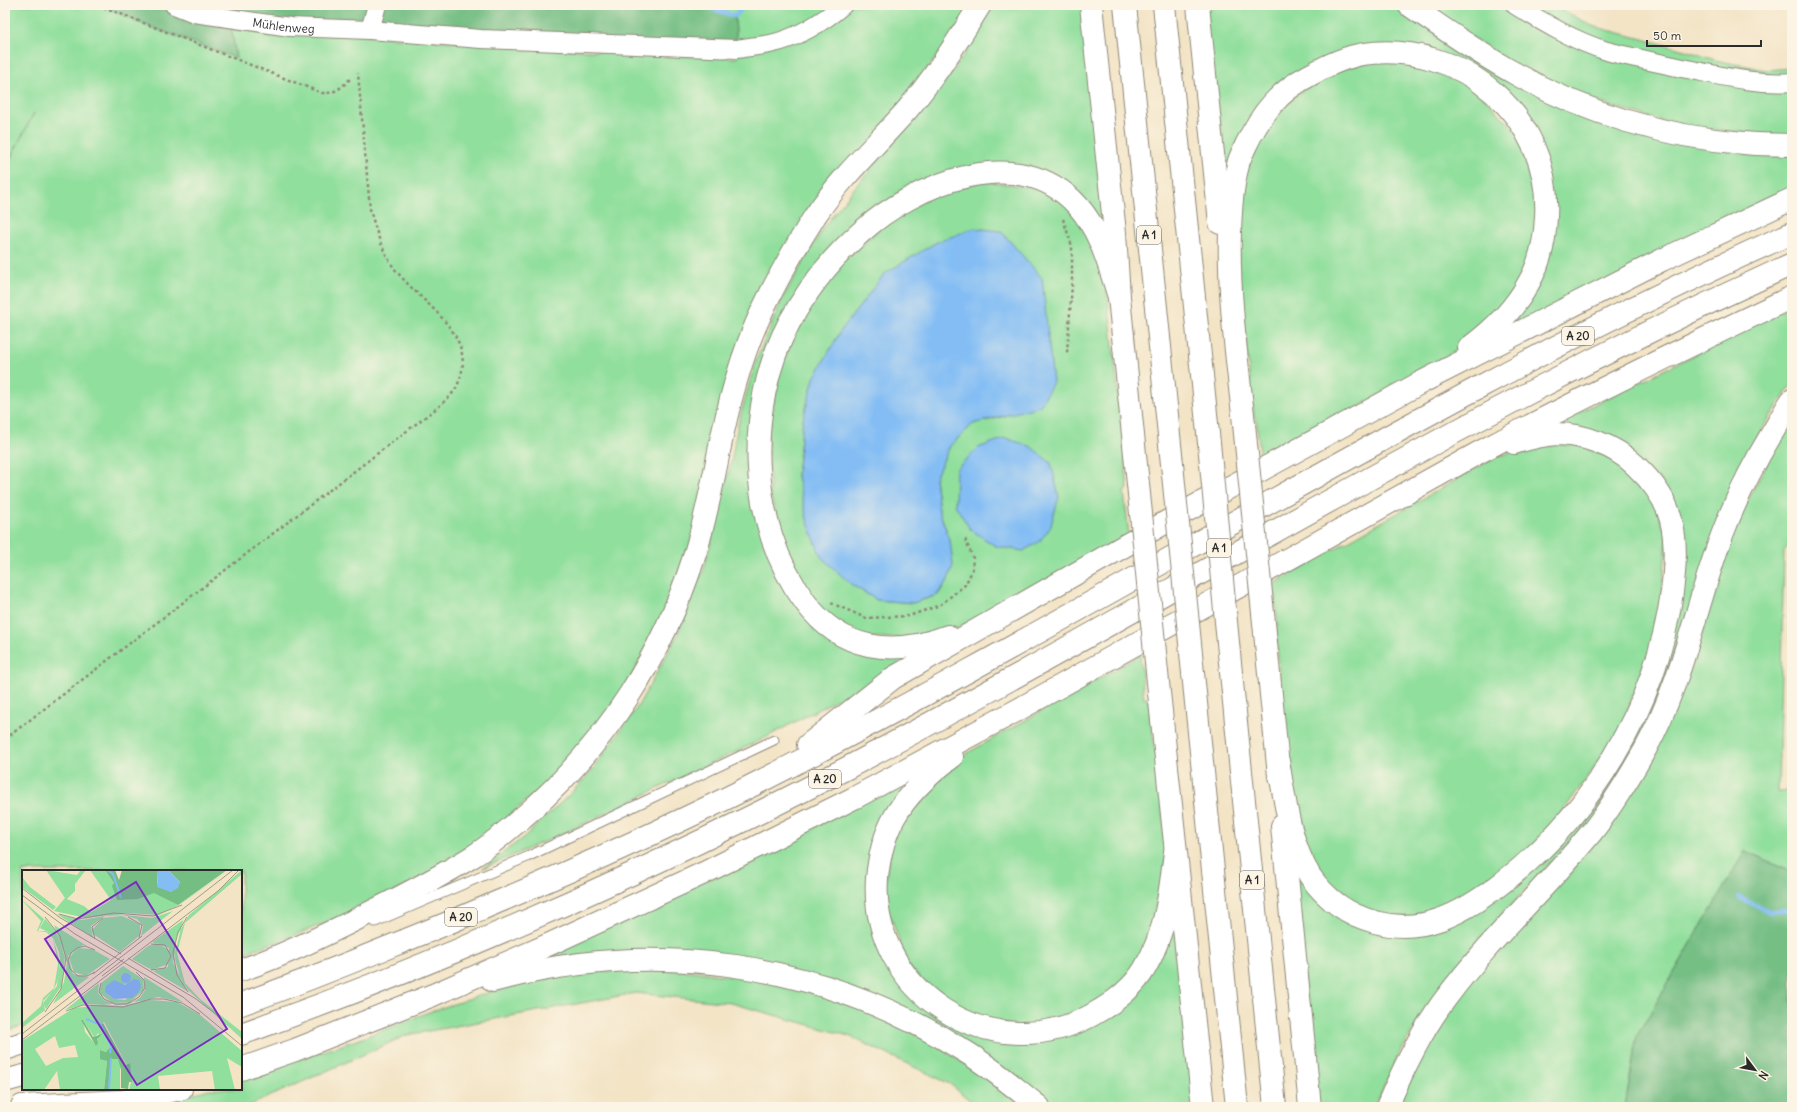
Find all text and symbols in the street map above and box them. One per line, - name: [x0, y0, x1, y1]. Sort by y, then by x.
- street label: Mühlenweg: [252, 14, 315, 35]
- scale bar: [1647, 22, 1761, 48]
- text: 50 m: [1653, 28, 1682, 43]
- road number: A 1: [1137, 226, 1161, 244]
- road number: A 20: [1562, 327, 1594, 345]
- road number: A 1: [1207, 539, 1231, 557]
- road number: A 20: [809, 770, 841, 788]
- inset map: [22, 870, 242, 1090]
- road number: A 1: [1240, 871, 1264, 889]
- road number: A 20: [445, 908, 477, 926]
- north arrow: [1735, 1050, 1775, 1090]
- text: N: [1756, 1068, 1771, 1082]

